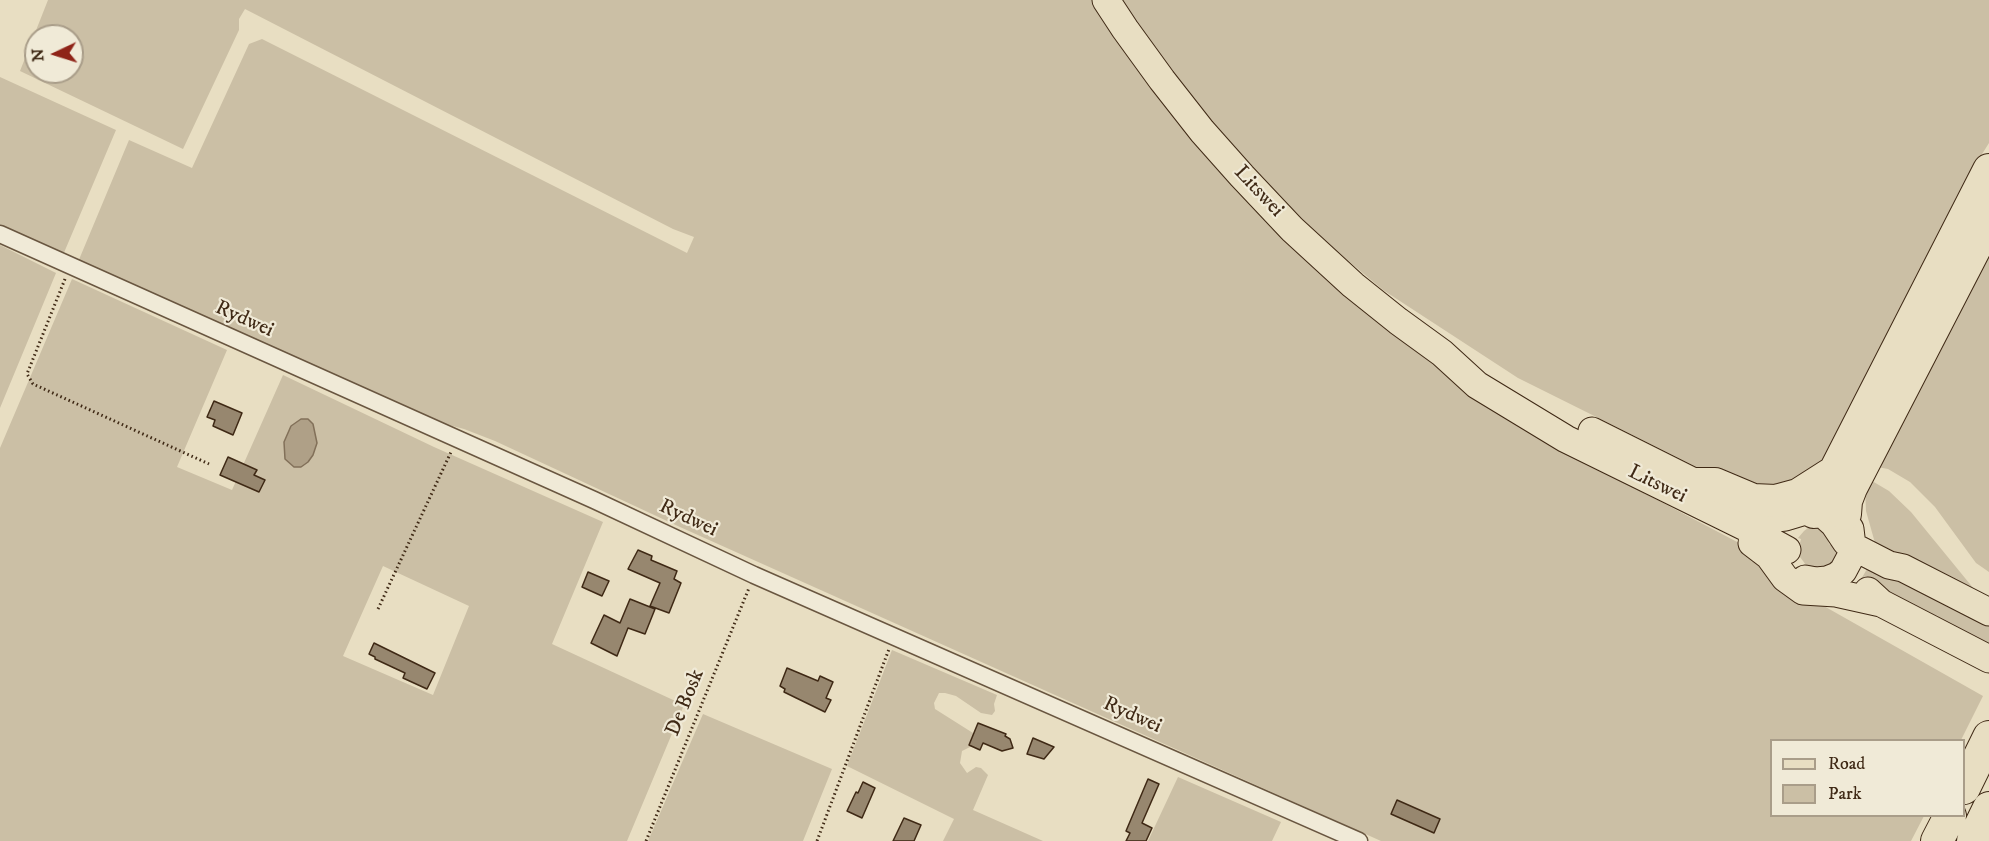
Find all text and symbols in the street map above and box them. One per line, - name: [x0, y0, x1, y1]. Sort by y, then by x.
- north arrow: [24, 24, 84, 84]
- text: N: [28, 48, 48, 62]
- street label: Litswei: [1228, 161, 1288, 223]
- street label: Rydwei: [211, 296, 277, 344]
- street label: Litswei: [1624, 460, 1690, 510]
- street label: Rydwei: [655, 495, 721, 543]
- street label: De Bosk: [661, 666, 711, 740]
- street label: Rydwei: [1099, 692, 1165, 740]
- legend: [1770, 739, 1965, 817]
- text: Road: [1828, 753, 1865, 775]
- text: Park: [1828, 783, 1862, 805]

